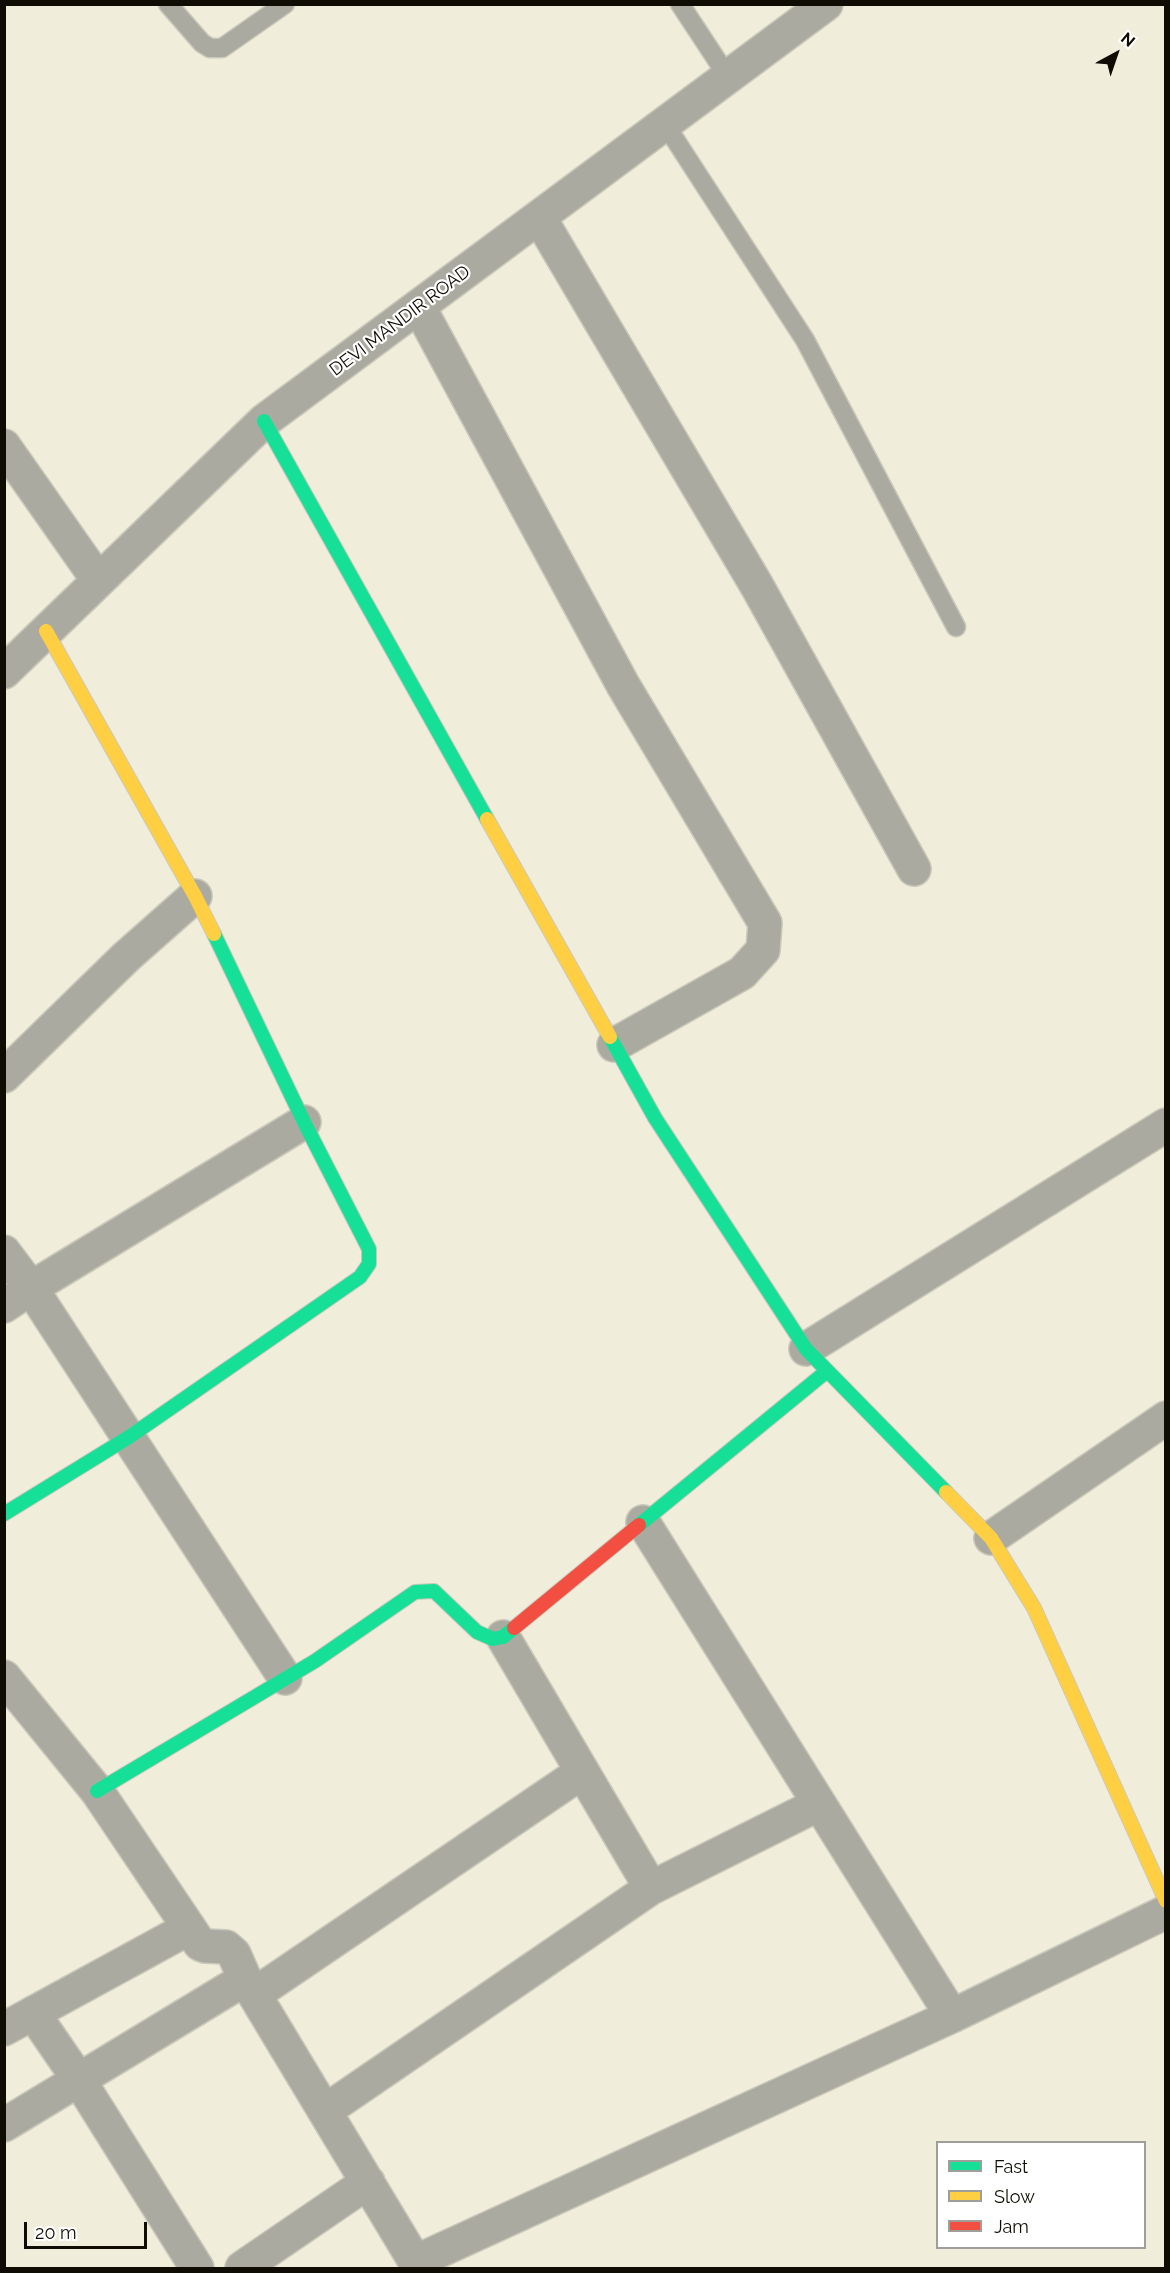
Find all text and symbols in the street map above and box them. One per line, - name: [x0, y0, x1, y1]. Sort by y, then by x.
- north arrow: [1086, 24, 1146, 84]
- text: N: [1117, 29, 1139, 51]
- street label: DEVI MANDIR ROAD: [325, 261, 475, 381]
- legend: [936, 2141, 1146, 2249]
- text: Fast: [994, 2156, 1028, 2177]
- text: Slow: [994, 2186, 1035, 2207]
- scale bar: [27, 2210, 150, 2248]
- text: Jam: [994, 2216, 1029, 2237]
- text: 20 m: [35, 2222, 77, 2243]

